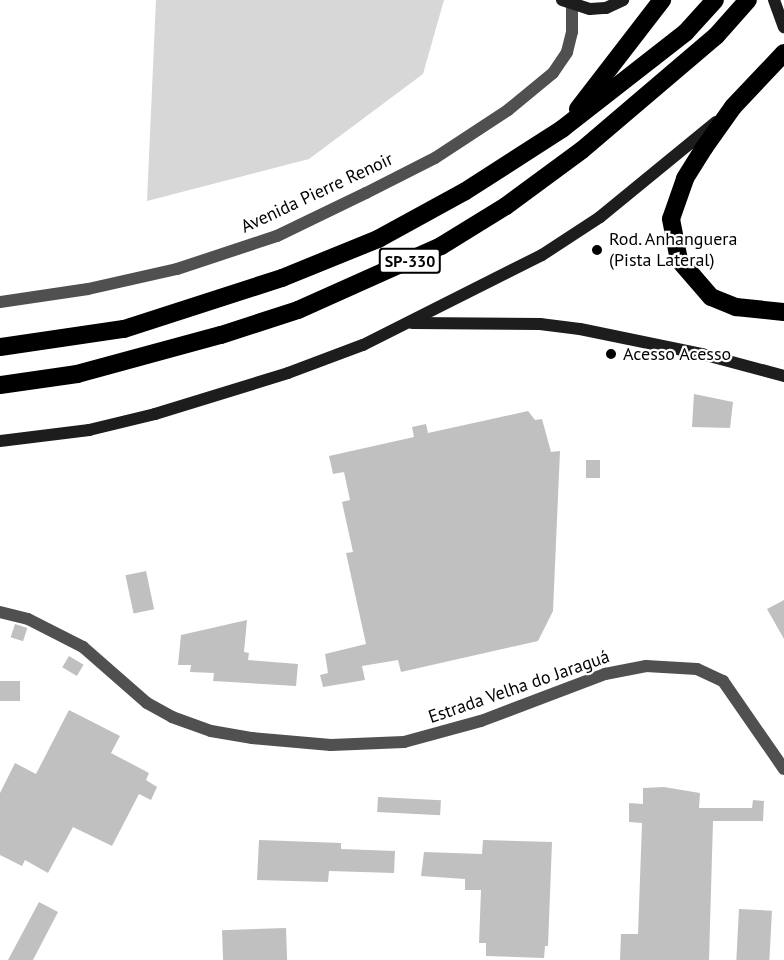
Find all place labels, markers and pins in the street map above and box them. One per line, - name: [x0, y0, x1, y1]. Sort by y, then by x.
- place label: Rod. Anhanguera (Pista Lateral): [609, 229, 739, 272]
- marker: Rod. Anhanguera (Pista Lateral): [590, 243, 604, 257]
- place label: Acesso Acesso: [623, 343, 732, 365]
- marker: Acesso Acesso: [604, 347, 618, 361]

